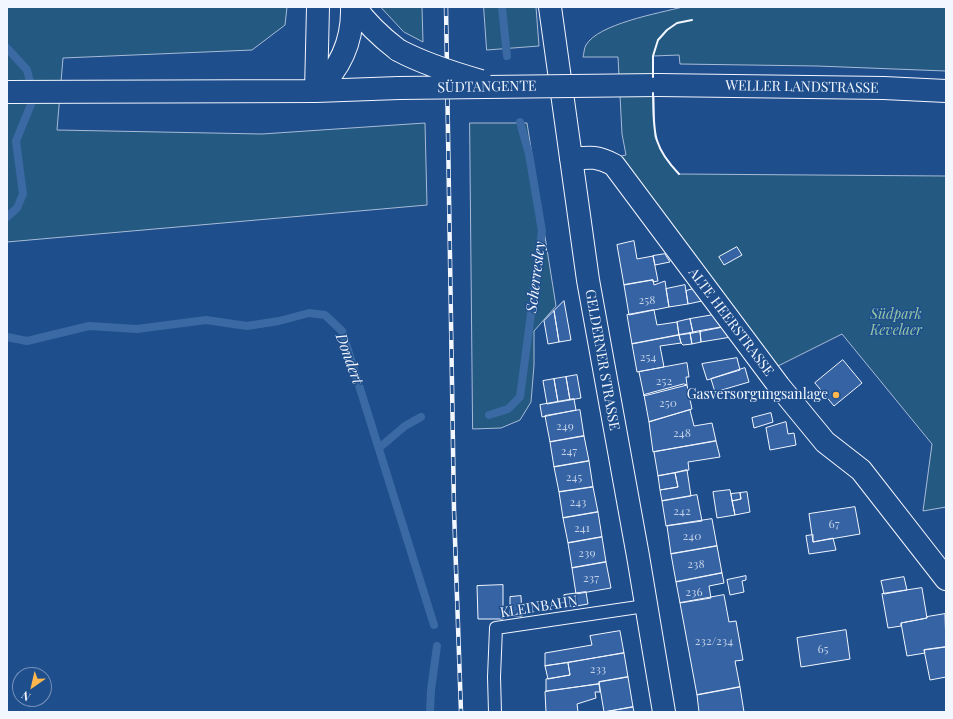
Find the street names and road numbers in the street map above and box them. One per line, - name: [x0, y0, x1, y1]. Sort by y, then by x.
- street label: WELLER LANDSTRASSE: [725, 77, 879, 97]
- street label: SÜDTANGENTE: [437, 78, 537, 96]
- street label: ALTE HEERSTRASSE: [685, 265, 777, 379]
- street label: GELDERNER STRASSE: [581, 288, 623, 432]
- street label: KLEINBAHN: [499, 593, 579, 621]

